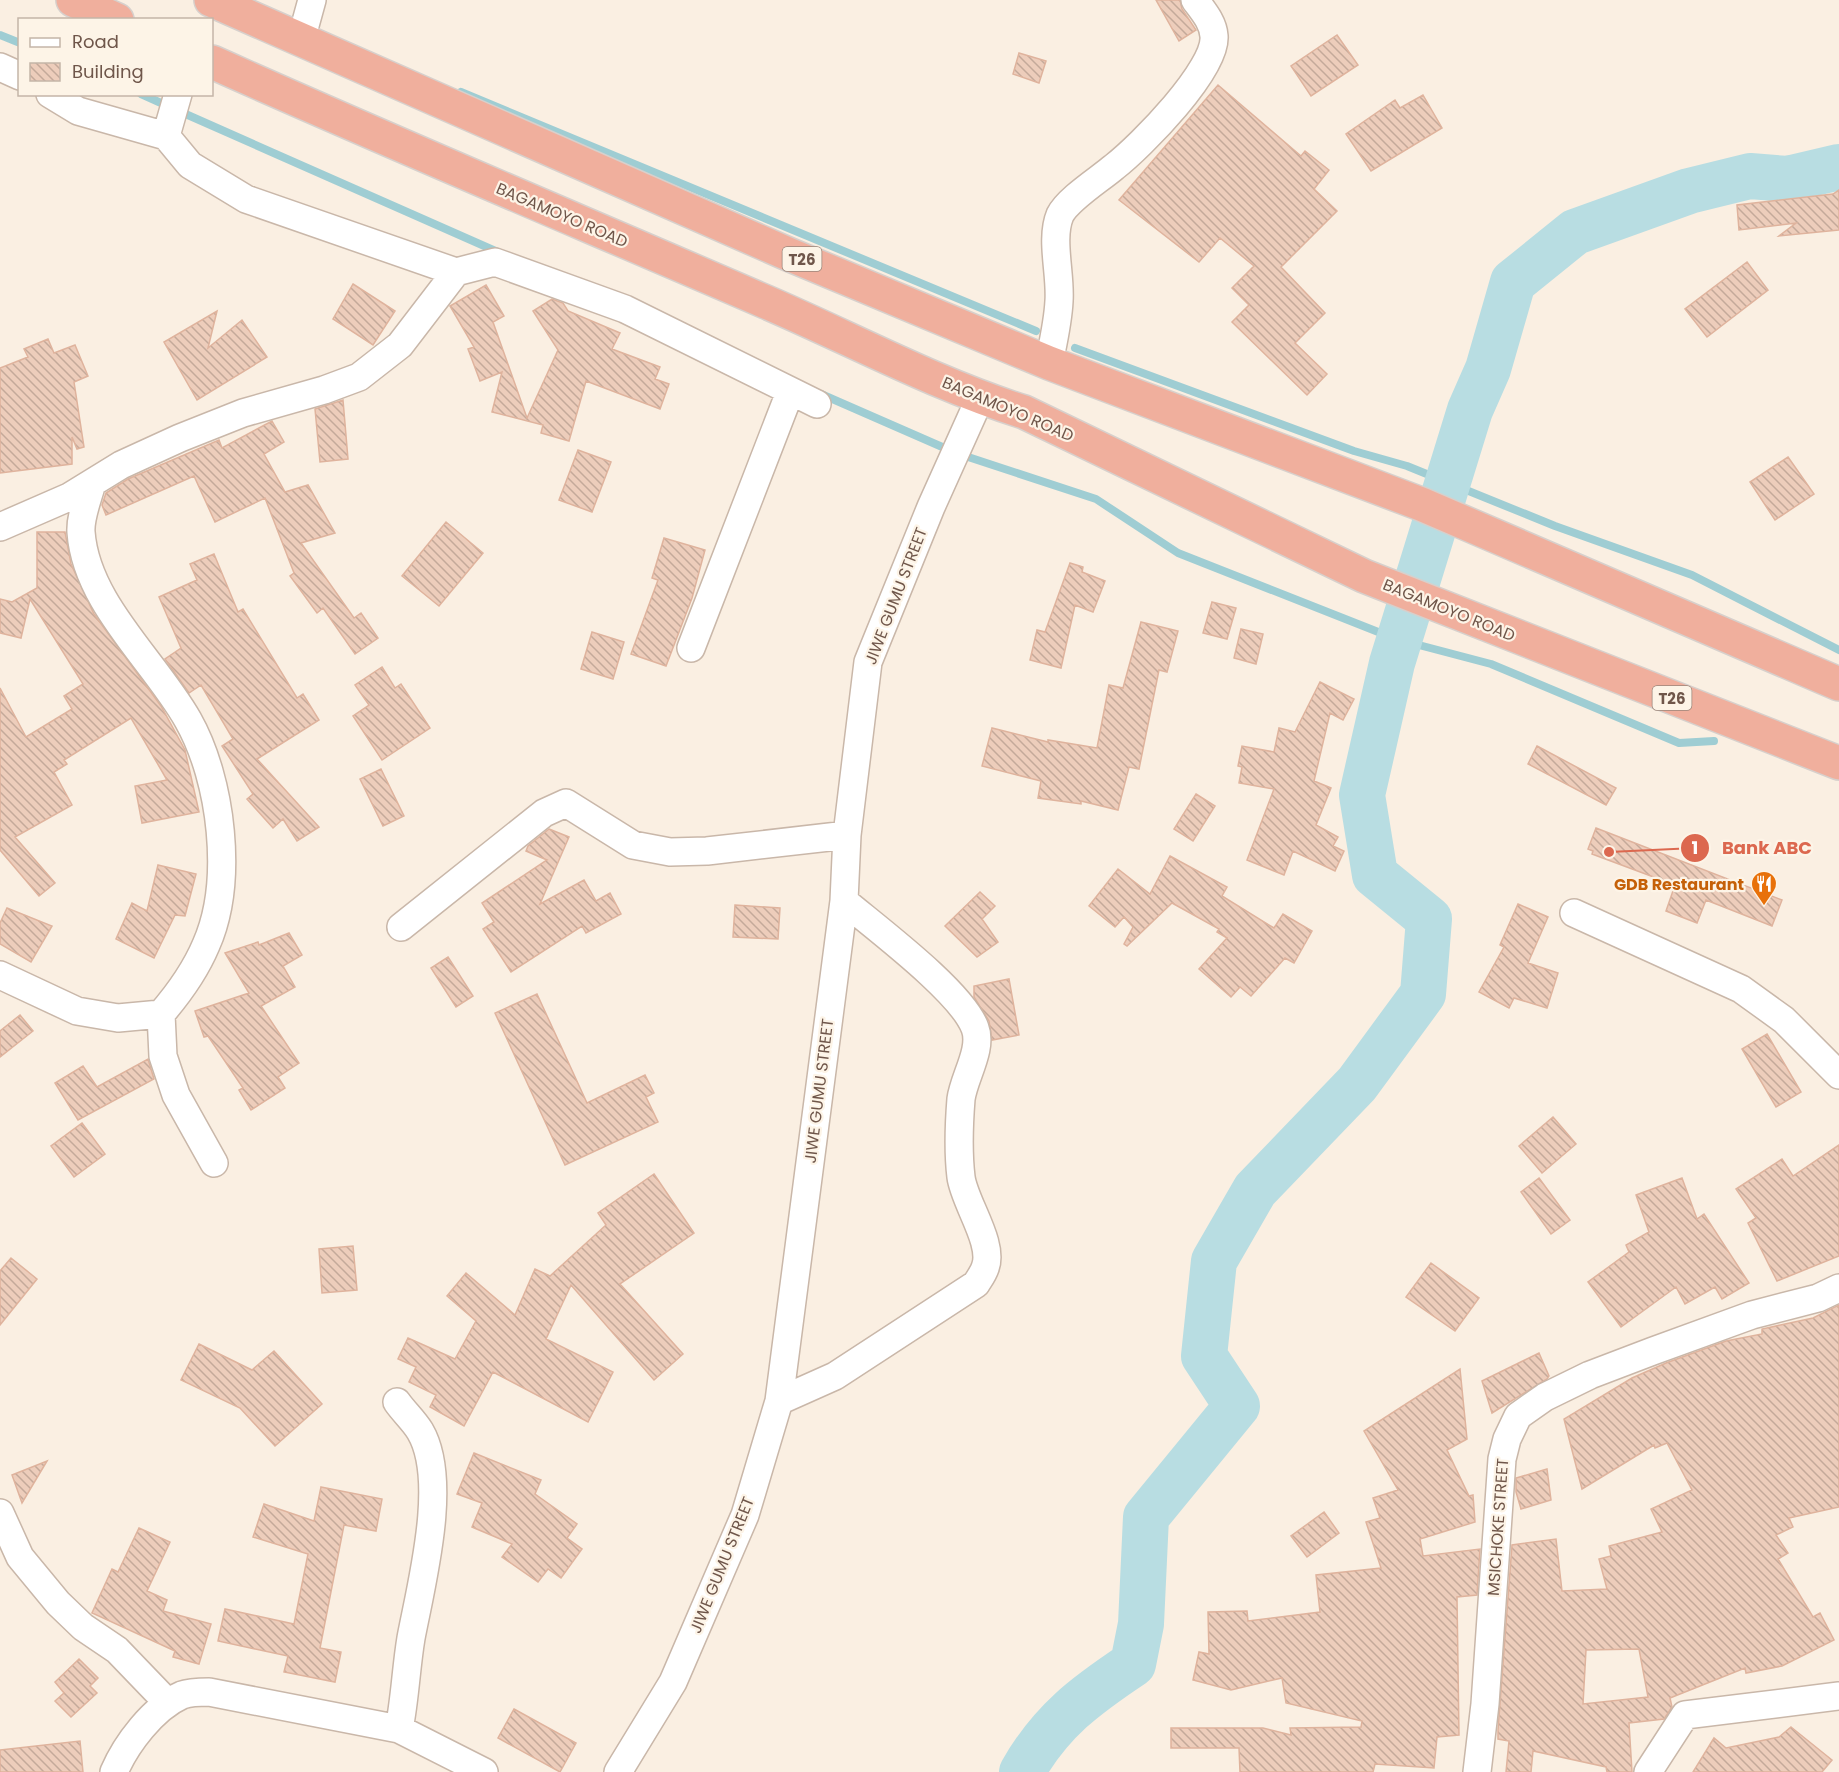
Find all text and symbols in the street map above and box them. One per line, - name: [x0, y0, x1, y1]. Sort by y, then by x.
- legend: [18, 18, 213, 96]
- text: Road: [72, 29, 119, 54]
- text: Building: [72, 59, 144, 84]
- street label: BAGAMOYO ROAD: [493, 177, 631, 253]
- road number: T26: [782, 247, 822, 271]
- street label: BAGAMOYO ROAD: [939, 371, 1077, 447]
- street label: JIWE GUMU STREET: [859, 524, 933, 668]
- street label: BAGAMOYO ROAD: [1379, 573, 1519, 647]
- road number: T26: [1652, 686, 1692, 710]
- callout: Bank ABC: [1680, 830, 1824, 866]
- text: 1: [1692, 835, 1698, 860]
- text: Bank ABC: [1722, 835, 1812, 860]
- restaurant icon: GDB Restaurant: [1749, 869, 1779, 907]
- place label: GDB Restaurant: [1614, 873, 1744, 896]
- street label: JIWE GUMU STREET: [799, 1017, 839, 1165]
- street label: MSICHOKE STREET: [1482, 1457, 1514, 1597]
- street label: JIWE GUMU STREET: [684, 1493, 760, 1637]

